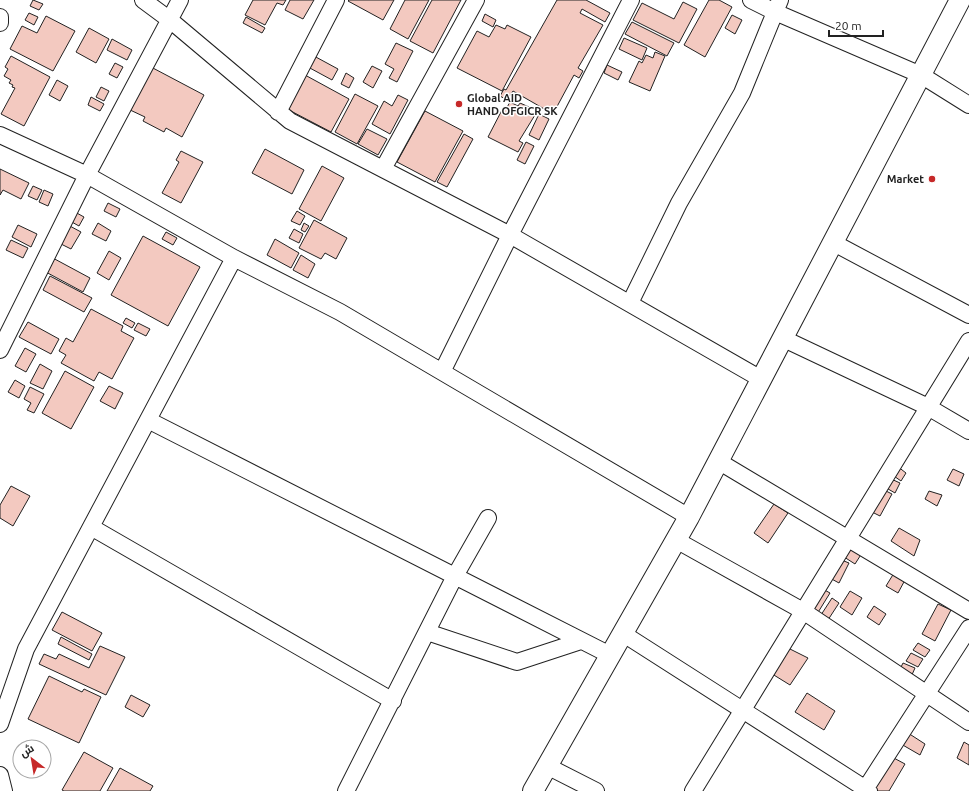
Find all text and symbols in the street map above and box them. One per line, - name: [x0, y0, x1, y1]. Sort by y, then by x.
- scale bar: [829, 12, 883, 38]
- text: 20 m: [835, 19, 862, 32]
- place label: Global AID HAND OFGICR SK: [467, 92, 558, 117]
- marker: Global AID HAND OFGICR SK: [454, 99, 464, 109]
- place label: Market: [887, 173, 924, 185]
- marker: Market: [927, 174, 937, 184]
- north arrow: [12, 739, 52, 779]
- text: ش: [18, 742, 37, 760]

